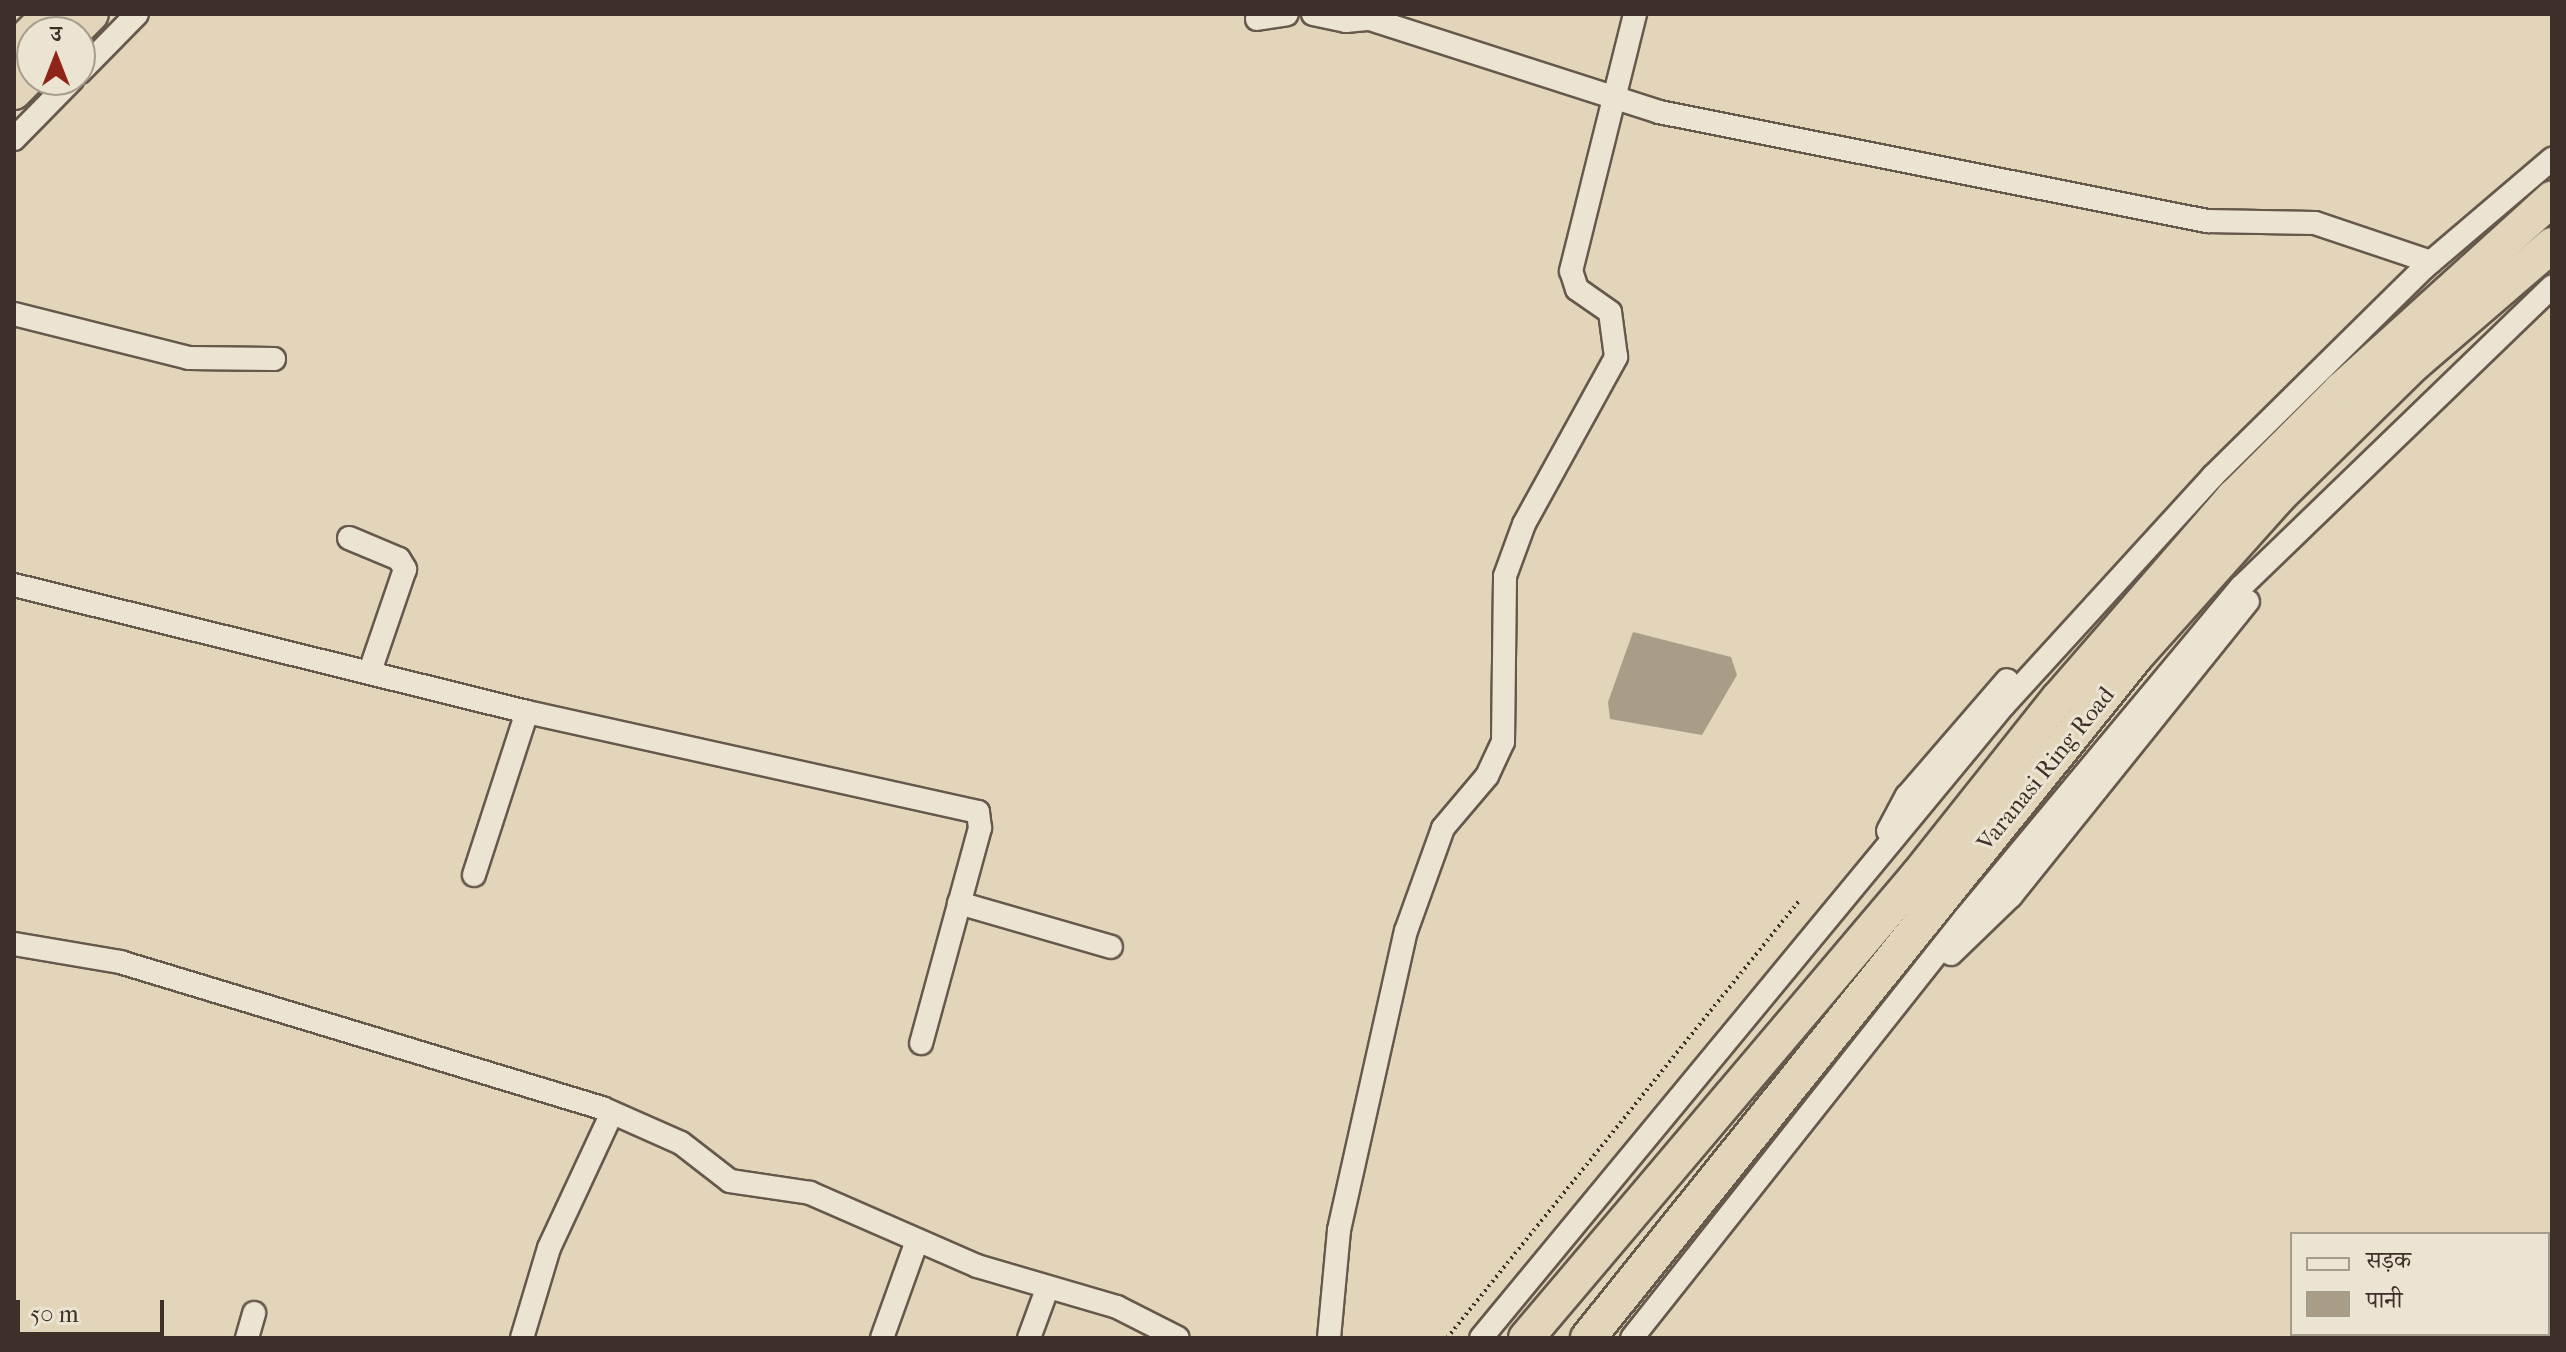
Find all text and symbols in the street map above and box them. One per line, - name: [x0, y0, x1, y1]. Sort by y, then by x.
- north arrow: [16, 16, 96, 96]
- text: उ: [50, 21, 62, 47]
- street label: Varanasi Ring Road: [1971, 681, 2121, 857]
- legend: [2290, 1232, 2550, 1336]
- text: सड़क: [2366, 1246, 2411, 1274]
- scale bar: [20, 1284, 168, 1334]
- text: पानी: [2366, 1286, 2403, 1314]
- text: 50 m: [30, 1300, 79, 1328]

